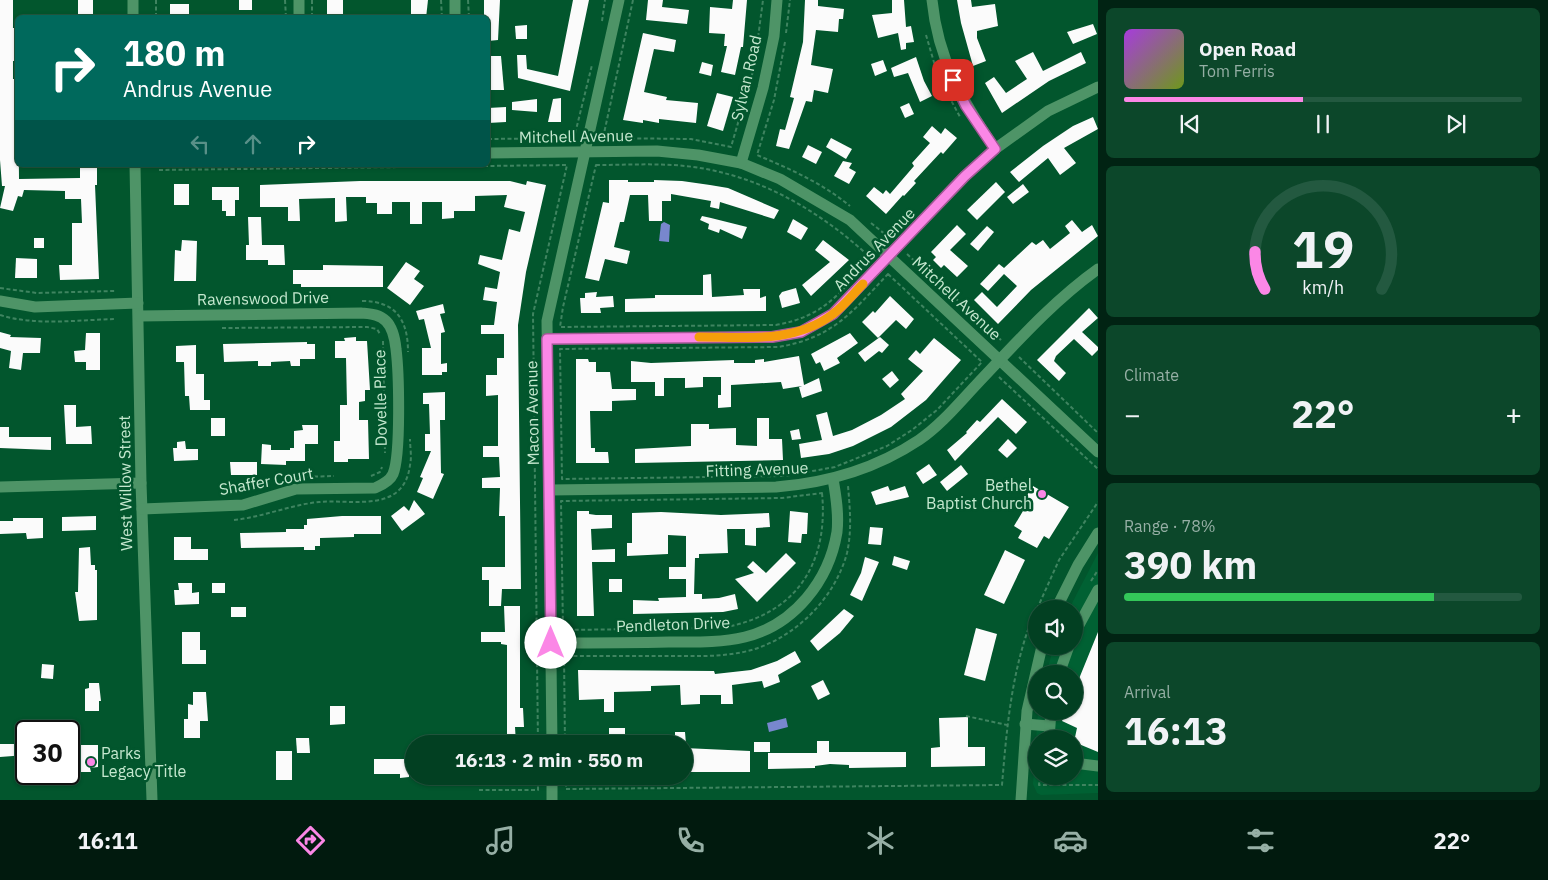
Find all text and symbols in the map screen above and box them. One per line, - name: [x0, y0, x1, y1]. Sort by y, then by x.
- text: 180 m: [123, 30, 226, 76]
- street label: Sylvan Road: [726, 33, 766, 123]
- icon: right: [40, 35, 105, 100]
- text: Open Road: [1199, 37, 1296, 61]
- pin: [932, 59, 974, 101]
- text: Tom Ferris: [1199, 61, 1275, 81]
- icon: arrive: [939, 66, 967, 94]
- text: Andrus Avenue: [123, 74, 272, 103]
- icon: previous: [1176, 110, 1204, 138]
- icon: pause: [1309, 110, 1337, 138]
- icon: next: [1442, 110, 1470, 138]
- street label: Mitchell Avenue: [519, 125, 634, 147]
- icon: left: [186, 130, 214, 158]
- icon: ahead: [239, 130, 267, 158]
- icon: right: [292, 130, 320, 158]
- street label: Andrus Avenue: [829, 203, 919, 295]
- text: 19: [1292, 215, 1354, 282]
- street label: Mitchell Avenue: [908, 252, 1006, 344]
- text: km/h: [1302, 276, 1344, 299]
- street label: Ravenswood Drive: [197, 287, 329, 309]
- street label: Dovelle Place: [369, 349, 391, 446]
- street label: Macon Avenue: [521, 360, 543, 466]
- text: Climate: [1124, 365, 1179, 385]
- text: 22°: [1291, 389, 1355, 438]
- text: −: [1124, 396, 1141, 433]
- text: +: [1505, 396, 1522, 433]
- street label: West Willow Street: [114, 415, 136, 551]
- street label: Fitting Avenue: [705, 457, 809, 481]
- street label: Shaffer Court: [217, 463, 315, 499]
- place label: Bethel Baptist Church: [926, 475, 1032, 513]
- marker: Bethel Baptist Church: [1036, 488, 1048, 500]
- text: Range · 78%: [1124, 516, 1216, 536]
- text: 390 km: [1124, 540, 1257, 589]
- map controls: [1028, 600, 1083, 785]
- button: sound: [1028, 600, 1083, 655]
- street label: Pendleton Drive: [616, 612, 731, 636]
- position arrow: [524, 616, 576, 668]
- button: search: [1028, 665, 1083, 720]
- text: Arrival: [1124, 682, 1171, 702]
- text: 16:13: [1124, 706, 1228, 755]
- speed limit sign: 30: [15, 720, 80, 785]
- button: layers: [1028, 730, 1083, 785]
- place label: Parks Legacy Title: [101, 743, 187, 781]
- text: 16:13 · 2 min · 550 m: [455, 748, 643, 772]
- marker: Parks Legacy Title: [85, 756, 97, 768]
- icon: directions: [293, 823, 328, 858]
- icon: music: [483, 823, 518, 858]
- icon: phone: [673, 823, 708, 858]
- icon: climate: [863, 823, 898, 858]
- icon: car: [1053, 823, 1088, 858]
- icon: filters: [1243, 823, 1278, 858]
- text: 16:11: [78, 826, 138, 855]
- text: 22°: [1434, 826, 1470, 855]

